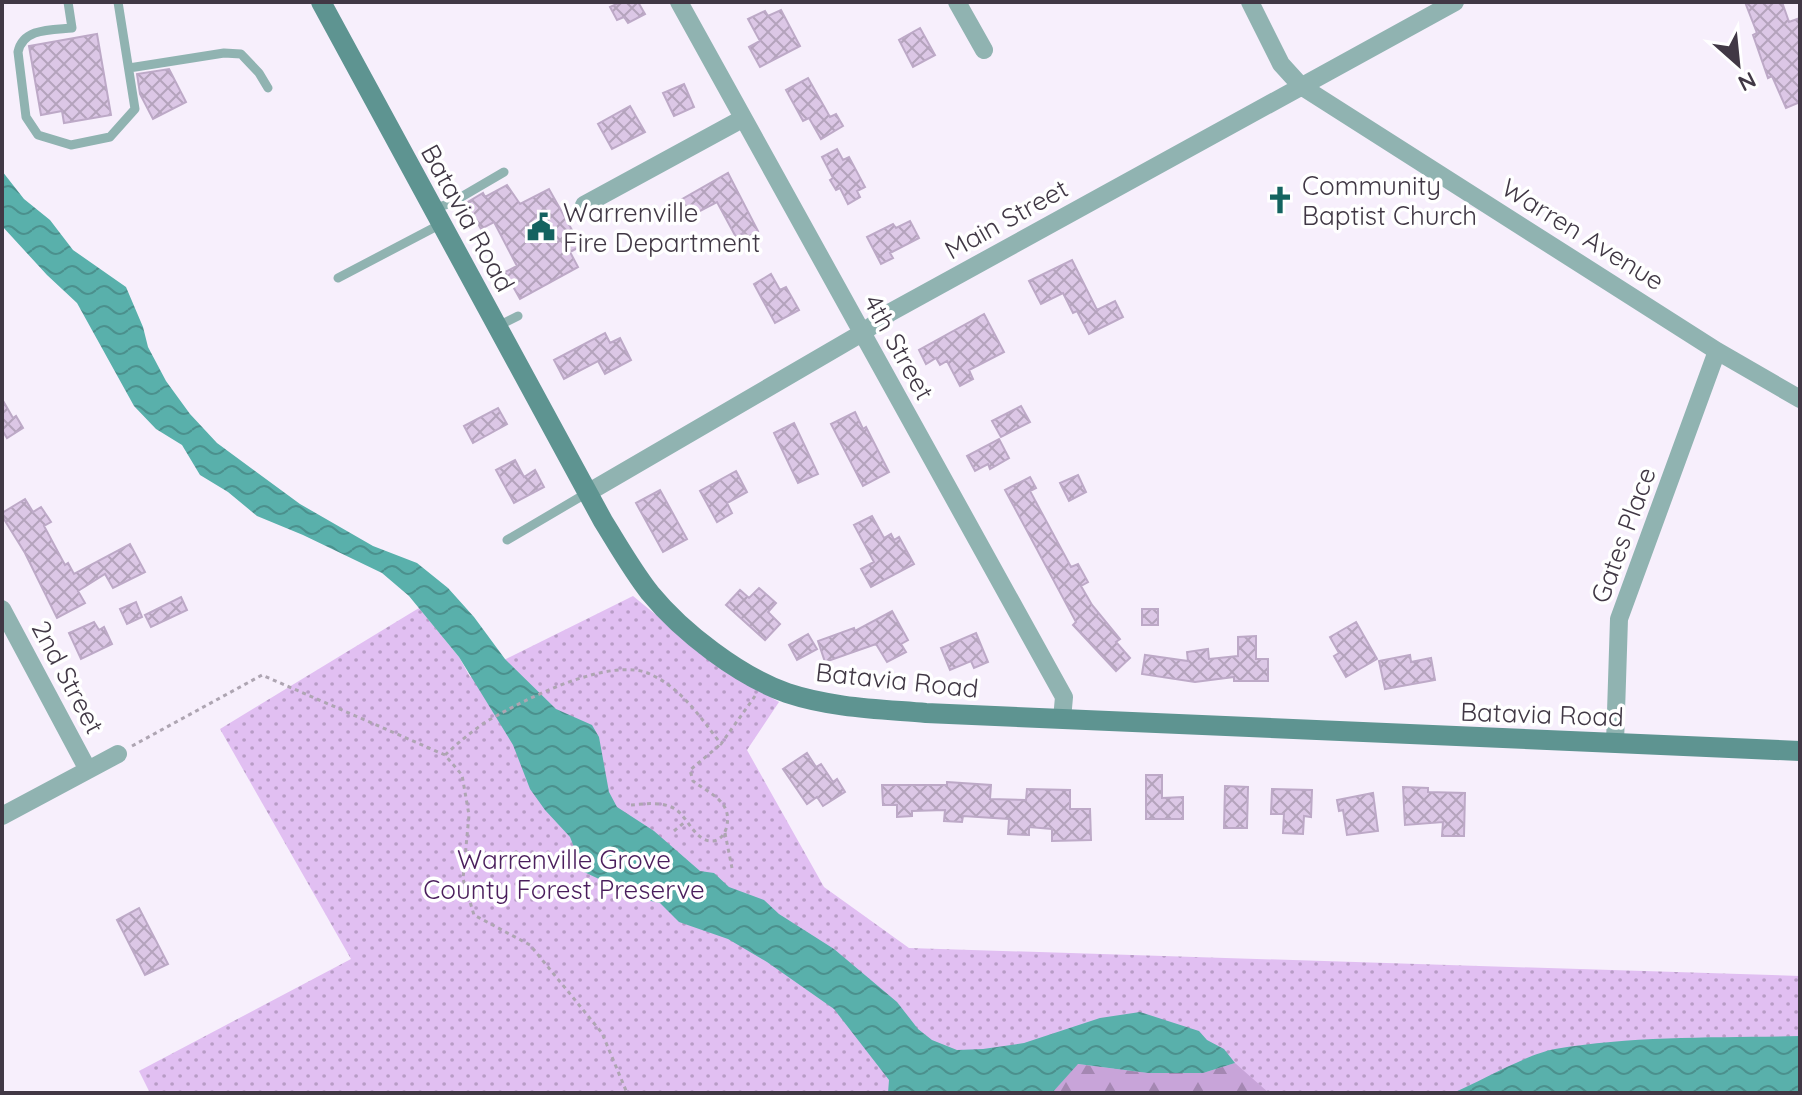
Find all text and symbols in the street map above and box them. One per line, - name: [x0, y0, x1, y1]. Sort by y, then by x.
- north arrow: [1698, 24, 1778, 104]
- text: N: [1734, 66, 1761, 98]
- street label: Batavia Road: [414, 138, 522, 298]
- place label: Community Baptist Church: [1302, 169, 1477, 232]
- street label: Warren Avenue: [1495, 171, 1671, 297]
- street label: Main Street: [939, 172, 1073, 266]
- church icon: Community Baptist Church: [1265, 185, 1295, 215]
- place label: Warrenville Fire Department: [563, 196, 761, 259]
- public building icon: Warrenville Fire Department: [526, 212, 556, 242]
- street label: 4th Street: [857, 289, 941, 405]
- street label: Gates Place: [1583, 463, 1663, 607]
- street label: 2nd Street: [24, 615, 112, 739]
- street label: Batavia Road: [814, 655, 980, 705]
- street label: Batavia Road: [1460, 695, 1624, 733]
- park label: Warrenville Grove County Forest Preserve: [423, 843, 705, 906]

